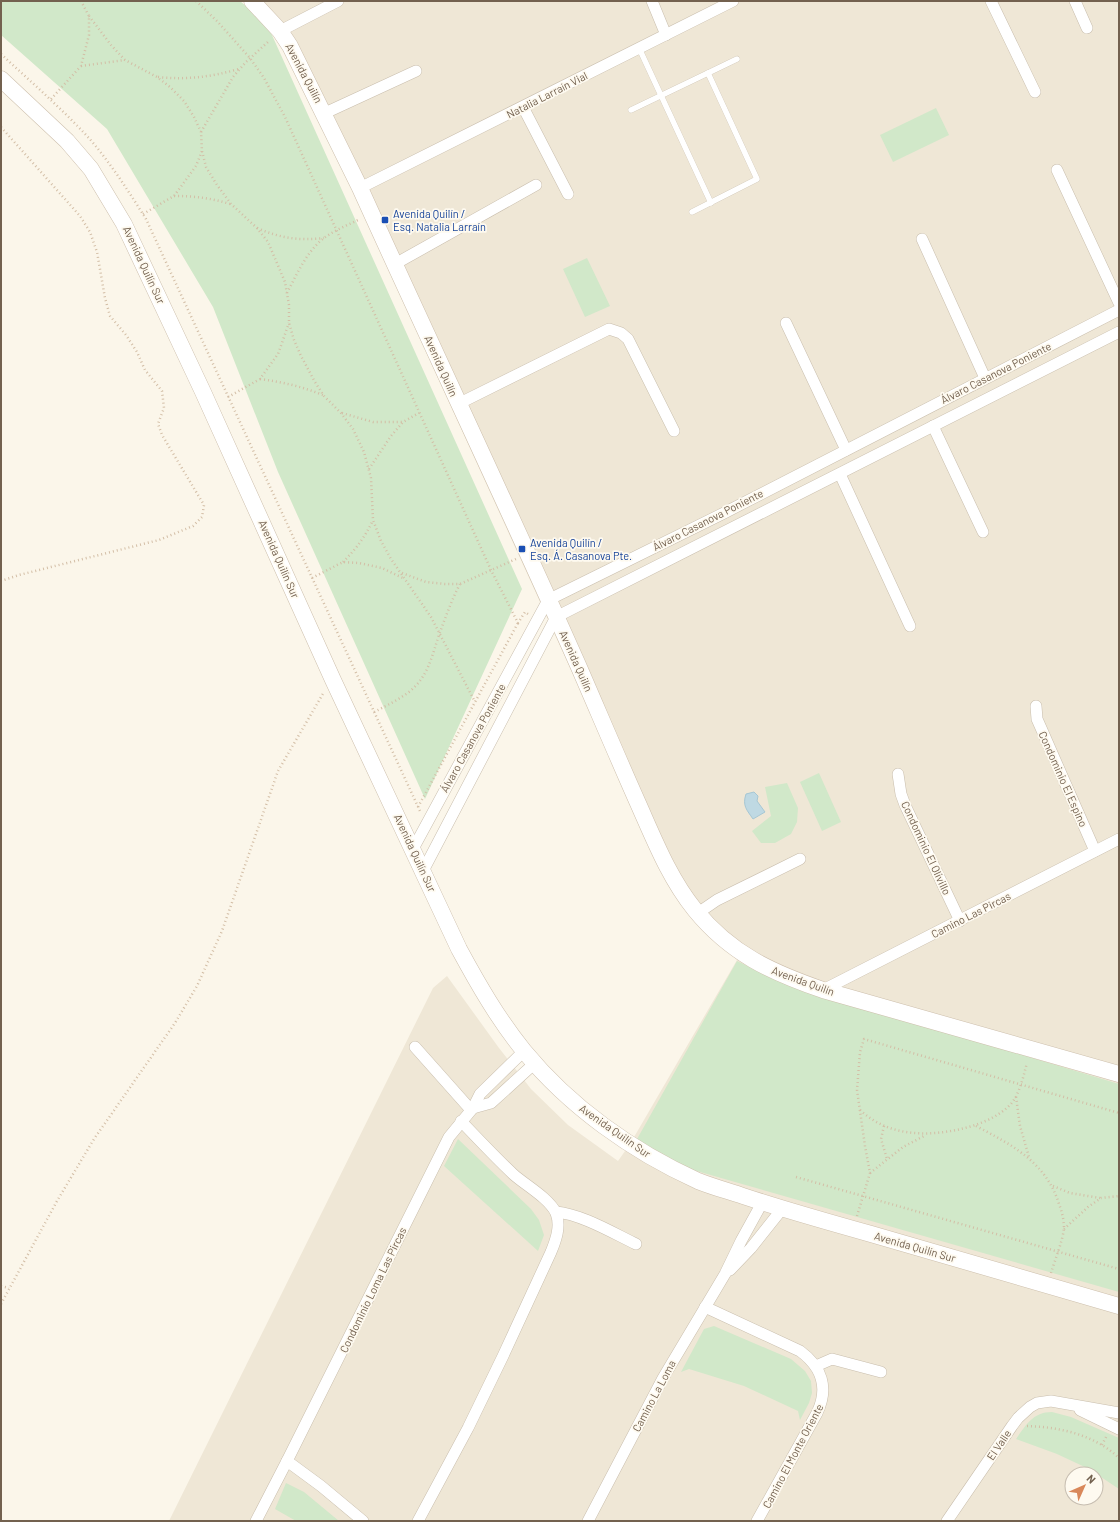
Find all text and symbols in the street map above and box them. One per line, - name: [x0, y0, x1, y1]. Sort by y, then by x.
- street label: Avenida Quilín: [283, 41, 326, 105]
- street label: Natalia Larraín Vial: [504, 69, 589, 121]
- place label: Avenida Quilín / Esq. Natalia Larraín: [393, 207, 486, 233]
- marker: Avenida Quilín / Esq. Natalia Larraín: [380, 215, 390, 225]
- street label: Avenida Quilín Sur: [121, 224, 168, 306]
- street label: Avenida Quilín: [422, 333, 461, 398]
- street label: Álvaro Casanova Poniente: [938, 339, 1053, 406]
- street label: Álvaro Casanova Poniente: [650, 486, 765, 553]
- street label: Avenida Quilín Sur: [256, 518, 303, 600]
- place label: Avenida Quilín / Esq. Á. Casanova Pte.: [530, 536, 632, 562]
- marker: Avenida Quilín / Esq. Á. Casanova Pte.: [517, 544, 527, 554]
- street label: Avenida Quilín: [557, 628, 596, 693]
- street label: Álvaro Casanova Poniente: [437, 681, 508, 794]
- street label: Condominio El Espino: [1036, 729, 1090, 829]
- street label: Condominio El Olivillo: [899, 799, 954, 897]
- street label: Avenida Quilín Sur: [392, 812, 439, 894]
- street label: Camino Las Pircas: [929, 889, 1013, 940]
- street label: Avenida Quilín: [770, 963, 836, 998]
- street label: Avenida Quilín Sur: [577, 1101, 653, 1160]
- street label: Condominio Loma Las Pircas: [337, 1225, 409, 1355]
- street label: Avenida Quilín Sur: [873, 1229, 957, 1264]
- street label: Camino La Loma: [629, 1358, 678, 1434]
- street label: Camino El Monte Oriente: [759, 1401, 826, 1510]
- street label: El Valle: [984, 1427, 1014, 1462]
- north arrow: [1064, 1466, 1104, 1506]
- text: N: [1084, 1471, 1099, 1486]

